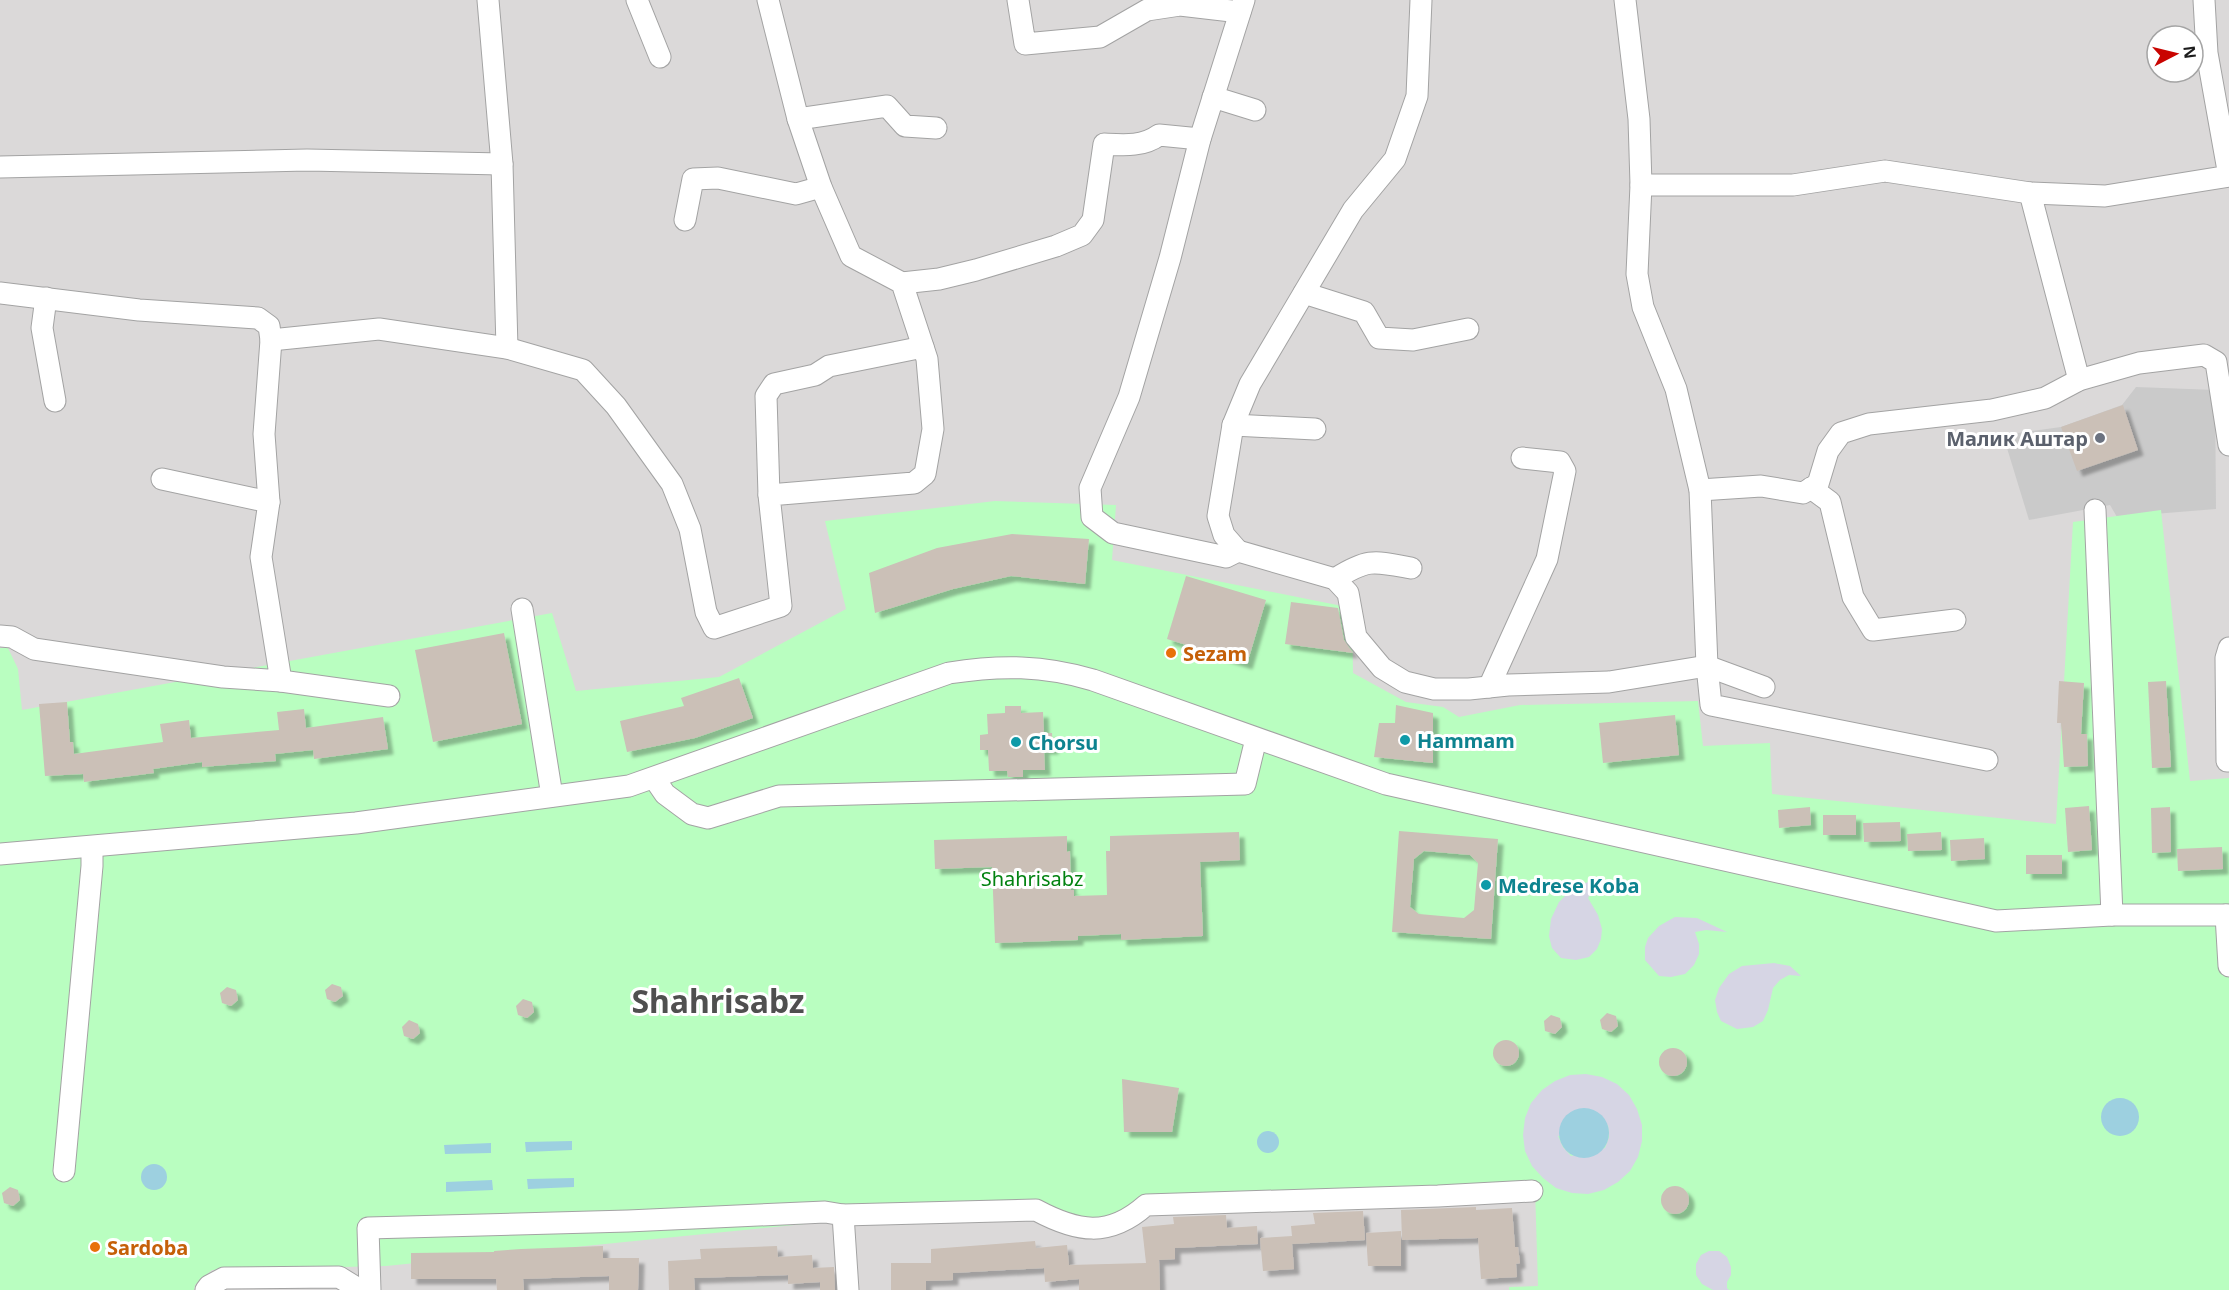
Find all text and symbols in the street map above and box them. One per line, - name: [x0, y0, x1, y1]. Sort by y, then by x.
- north arrow: [2145, 24, 2205, 84]
- text: N: [2178, 44, 2202, 60]
- place label: Малик Аштар: [1946, 425, 2088, 452]
- marker: Малик Аштар: [2093, 431, 2107, 445]
- place label: Sezam: [1183, 640, 1247, 667]
- marker: Sezam: [1164, 646, 1178, 660]
- place label: Hammam: [1417, 727, 1515, 754]
- place label: Chorsu: [1028, 729, 1098, 756]
- marker: Hammam: [1398, 733, 1412, 747]
- marker: Chorsu: [1009, 735, 1023, 749]
- park label: Shahrisabz: [981, 865, 1083, 892]
- place label: Medrese Koba: [1498, 872, 1640, 899]
- marker: Medrese Koba: [1479, 878, 1493, 892]
- district label: Shahrisabz: [631, 979, 805, 1022]
- place label: Sardoba: [107, 1234, 188, 1261]
- marker: Sardoba: [88, 1240, 102, 1254]

